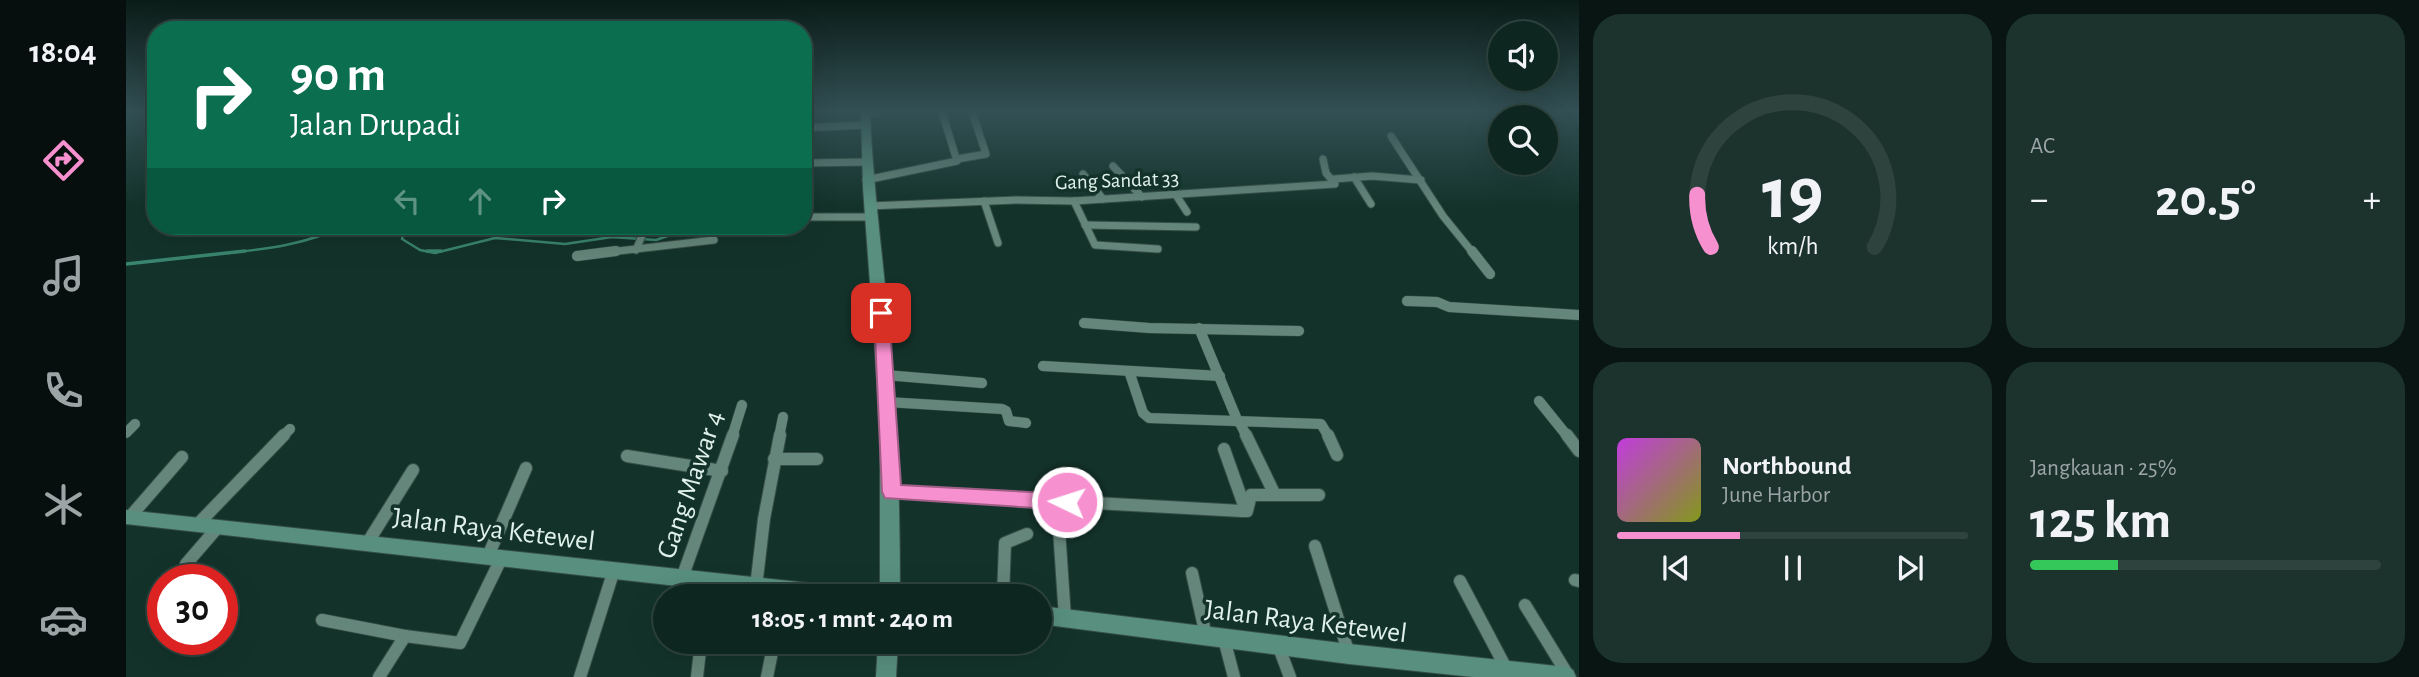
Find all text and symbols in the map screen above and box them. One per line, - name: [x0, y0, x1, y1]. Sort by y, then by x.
- map controls: [1488, 21, 1558, 175]
- button: sound: [1488, 21, 1558, 91]
- text: 18:04: [29, 36, 97, 68]
- icon: right: [175, 49, 266, 140]
- text: 90 m: [290, 51, 386, 100]
- button: search: [1488, 105, 1558, 175]
- text: Jalan Drupadi: [290, 109, 461, 141]
- text: AC: [2030, 135, 2055, 158]
- icon: directions: [39, 136, 88, 185]
- text: 19: [1762, 159, 1823, 232]
- street label: Gang Sandat 33: [1055, 168, 1179, 193]
- text: 20.5°: [2155, 173, 2256, 225]
- text: −: [2030, 181, 2048, 219]
- text: +: [2363, 181, 2381, 219]
- icon: left: [388, 182, 426, 220]
- icon: ahead: [461, 182, 499, 220]
- icon: right: [534, 182, 572, 220]
- text: km/h: [1767, 234, 1818, 259]
- icon: music: [39, 251, 88, 300]
- pin: [851, 283, 911, 343]
- icon: arrive: [862, 294, 900, 332]
- icon: phone: [39, 366, 88, 415]
- street label: Gang Mawar 4: [653, 407, 729, 562]
- text: Northbound: [1722, 453, 1851, 479]
- text: Jangkauan · 25%: [2030, 457, 2177, 480]
- position arrow: [1030, 465, 1104, 539]
- icon: climate: [39, 480, 88, 529]
- text: June Harbor: [1722, 484, 1830, 507]
- text: 125 km: [2030, 495, 2171, 547]
- street label: Jalan Raya Ketewel: [391, 504, 597, 556]
- icon: previous: [1657, 549, 1695, 587]
- icon: pause: [1774, 549, 1812, 587]
- icon: next: [1891, 549, 1929, 587]
- speed limit sign: 30: [147, 564, 238, 655]
- icon: car: [39, 595, 88, 644]
- street label: Jalan Raya Ketewel: [1203, 596, 1409, 648]
- text: 18:05 · 1 mnt · 240 m: [752, 606, 953, 632]

